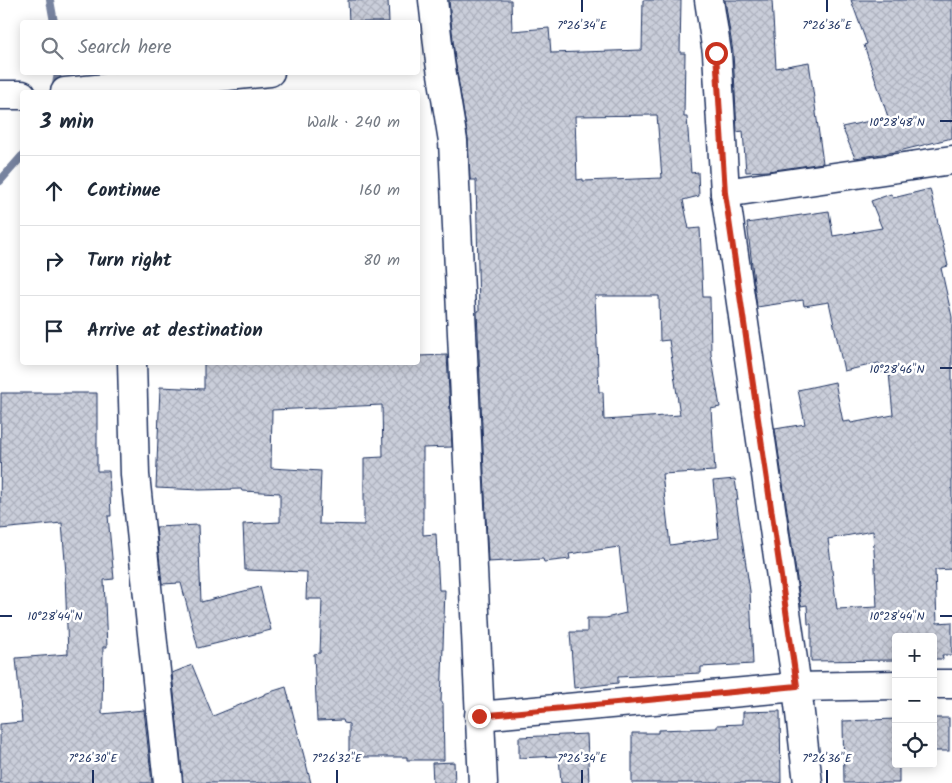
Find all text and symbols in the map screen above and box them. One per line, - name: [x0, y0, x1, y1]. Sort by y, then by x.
- text: 7°26'34"E: [557, 16, 608, 35]
- text: 7°26'36"E: [802, 16, 853, 35]
- search box: [20, 20, 420, 75]
- text: Search here: [78, 33, 172, 63]
- icon: search: [38, 34, 66, 62]
- route start: [705, 42, 728, 65]
- text: 3 min: [40, 106, 94, 139]
- text: Walk · 240 m: [307, 110, 400, 135]
- text: 10°28'48"N: [869, 113, 925, 132]
- text: Continue: [87, 176, 160, 206]
- icon: ahead: [40, 177, 68, 205]
- text: 160 m: [359, 178, 400, 203]
- text: Turn right: [87, 246, 172, 276]
- icon: right: [40, 247, 68, 275]
- text: 80 m: [363, 248, 400, 273]
- text: Arrive at destination: [87, 316, 263, 346]
- icon: arrive: [40, 317, 68, 345]
- text: 10°28'46"N: [869, 360, 925, 379]
- text: 10°28'44"N: [27, 607, 83, 626]
- text: 10°28'44"N: [869, 607, 925, 626]
- map controls: [892, 633, 937, 768]
- button: +: [892, 633, 937, 678]
- button: −: [892, 678, 937, 723]
- route end: [468, 705, 491, 728]
- button: locate: [892, 723, 937, 768]
- text: 7°26'30"E: [69, 749, 118, 768]
- text: 7°26'32"E: [312, 749, 363, 768]
- text: 7°26'34"E: [557, 749, 608, 768]
- text: 7°26'36"E: [802, 749, 853, 768]

